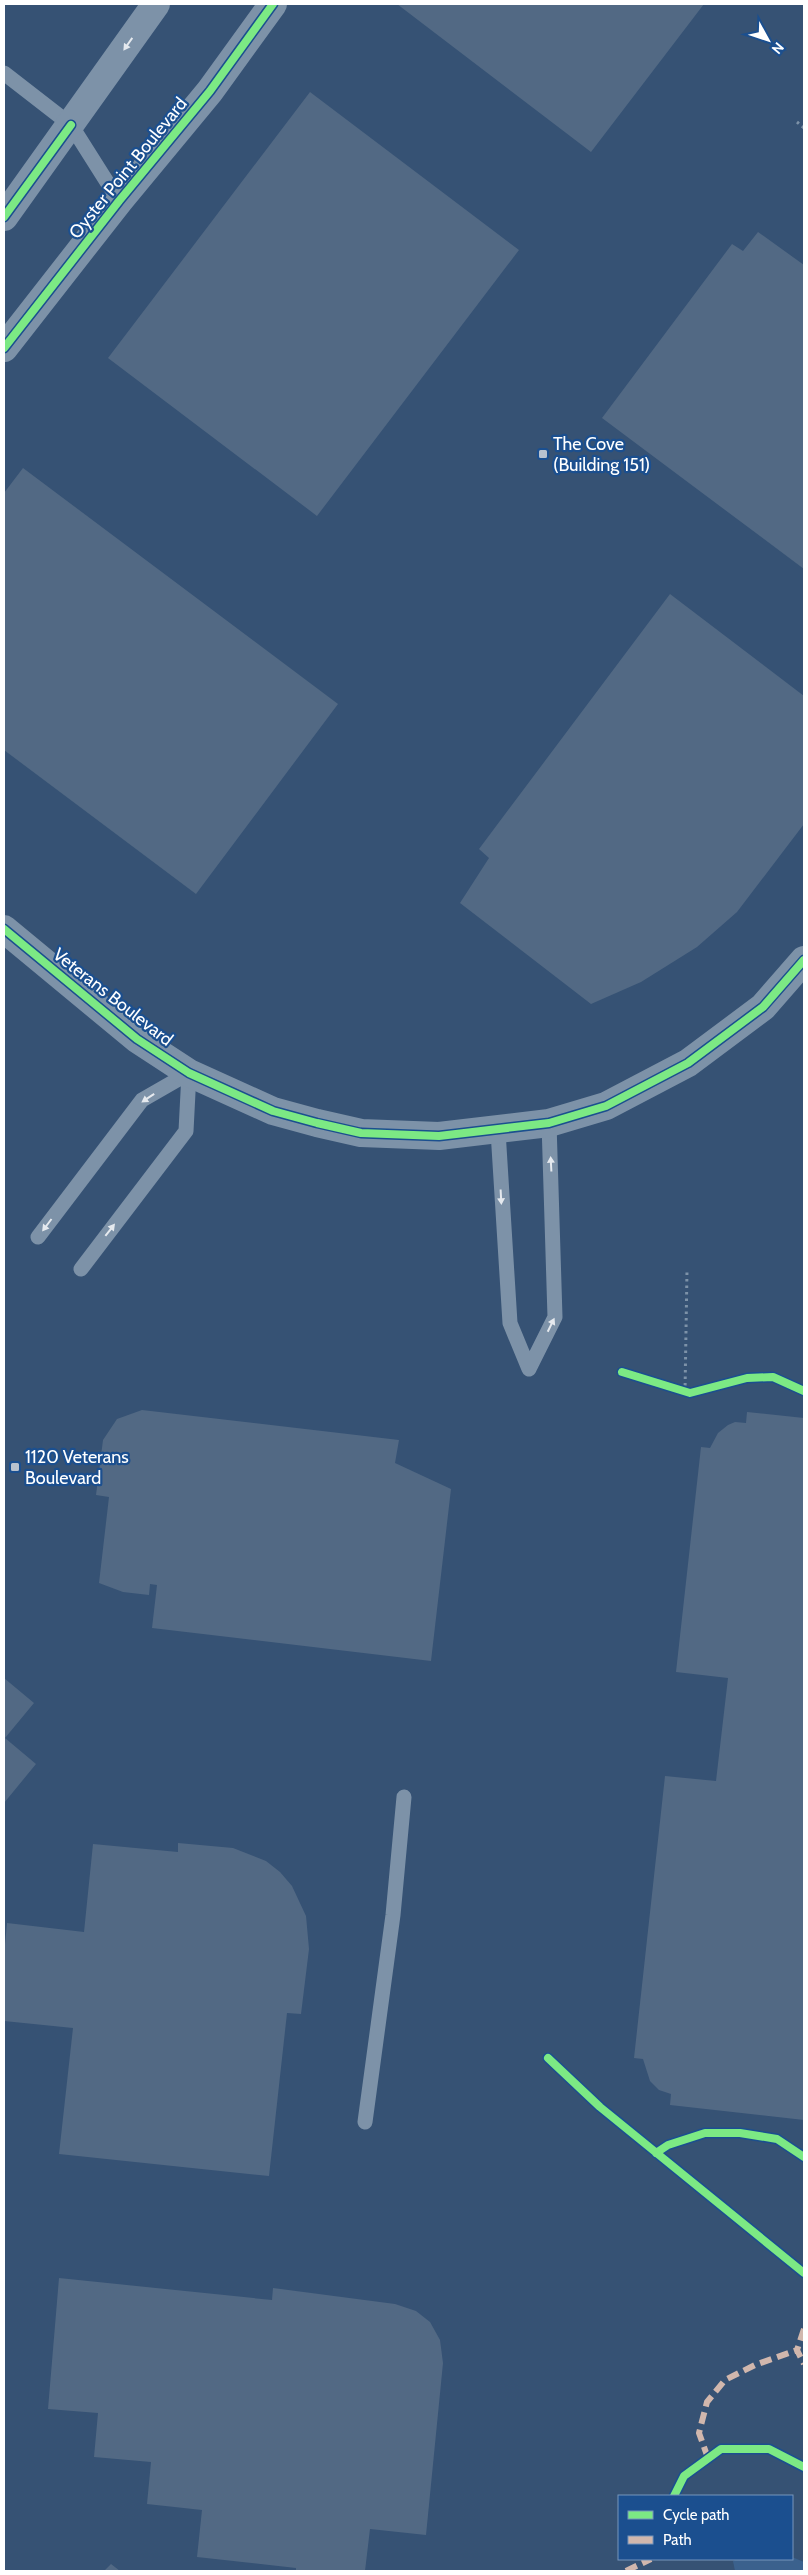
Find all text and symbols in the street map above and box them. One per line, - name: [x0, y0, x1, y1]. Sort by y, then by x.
- north arrow: [743, 15, 793, 65]
- one-way arrow: [123, 37, 133, 51]
- text: N: [768, 39, 788, 58]
- street label: Oyster Point Boulevard: [64, 93, 192, 243]
- place label: The Cove (Building 151): [553, 433, 650, 476]
- marker: The Cove (Building 151): [537, 448, 549, 460]
- street label: Veterans Boulevard: [49, 943, 177, 1051]
- one-way arrow: [141, 1093, 154, 1103]
- one-way arrow: [547, 1155, 555, 1171]
- one-way arrow: [498, 1189, 506, 1205]
- one-way arrow: [42, 1218, 53, 1231]
- one-way arrow: [105, 1224, 116, 1237]
- one-way arrow: [547, 1318, 555, 1332]
- place label: 1120 Veterans Boulevard: [25, 1446, 129, 1489]
- marker: 1120 Veterans Boulevard: [9, 1461, 21, 1473]
- legend: [618, 2495, 793, 2560]
- text: Cycle path: [663, 2506, 729, 2524]
- text: Path: [663, 2531, 692, 2549]

